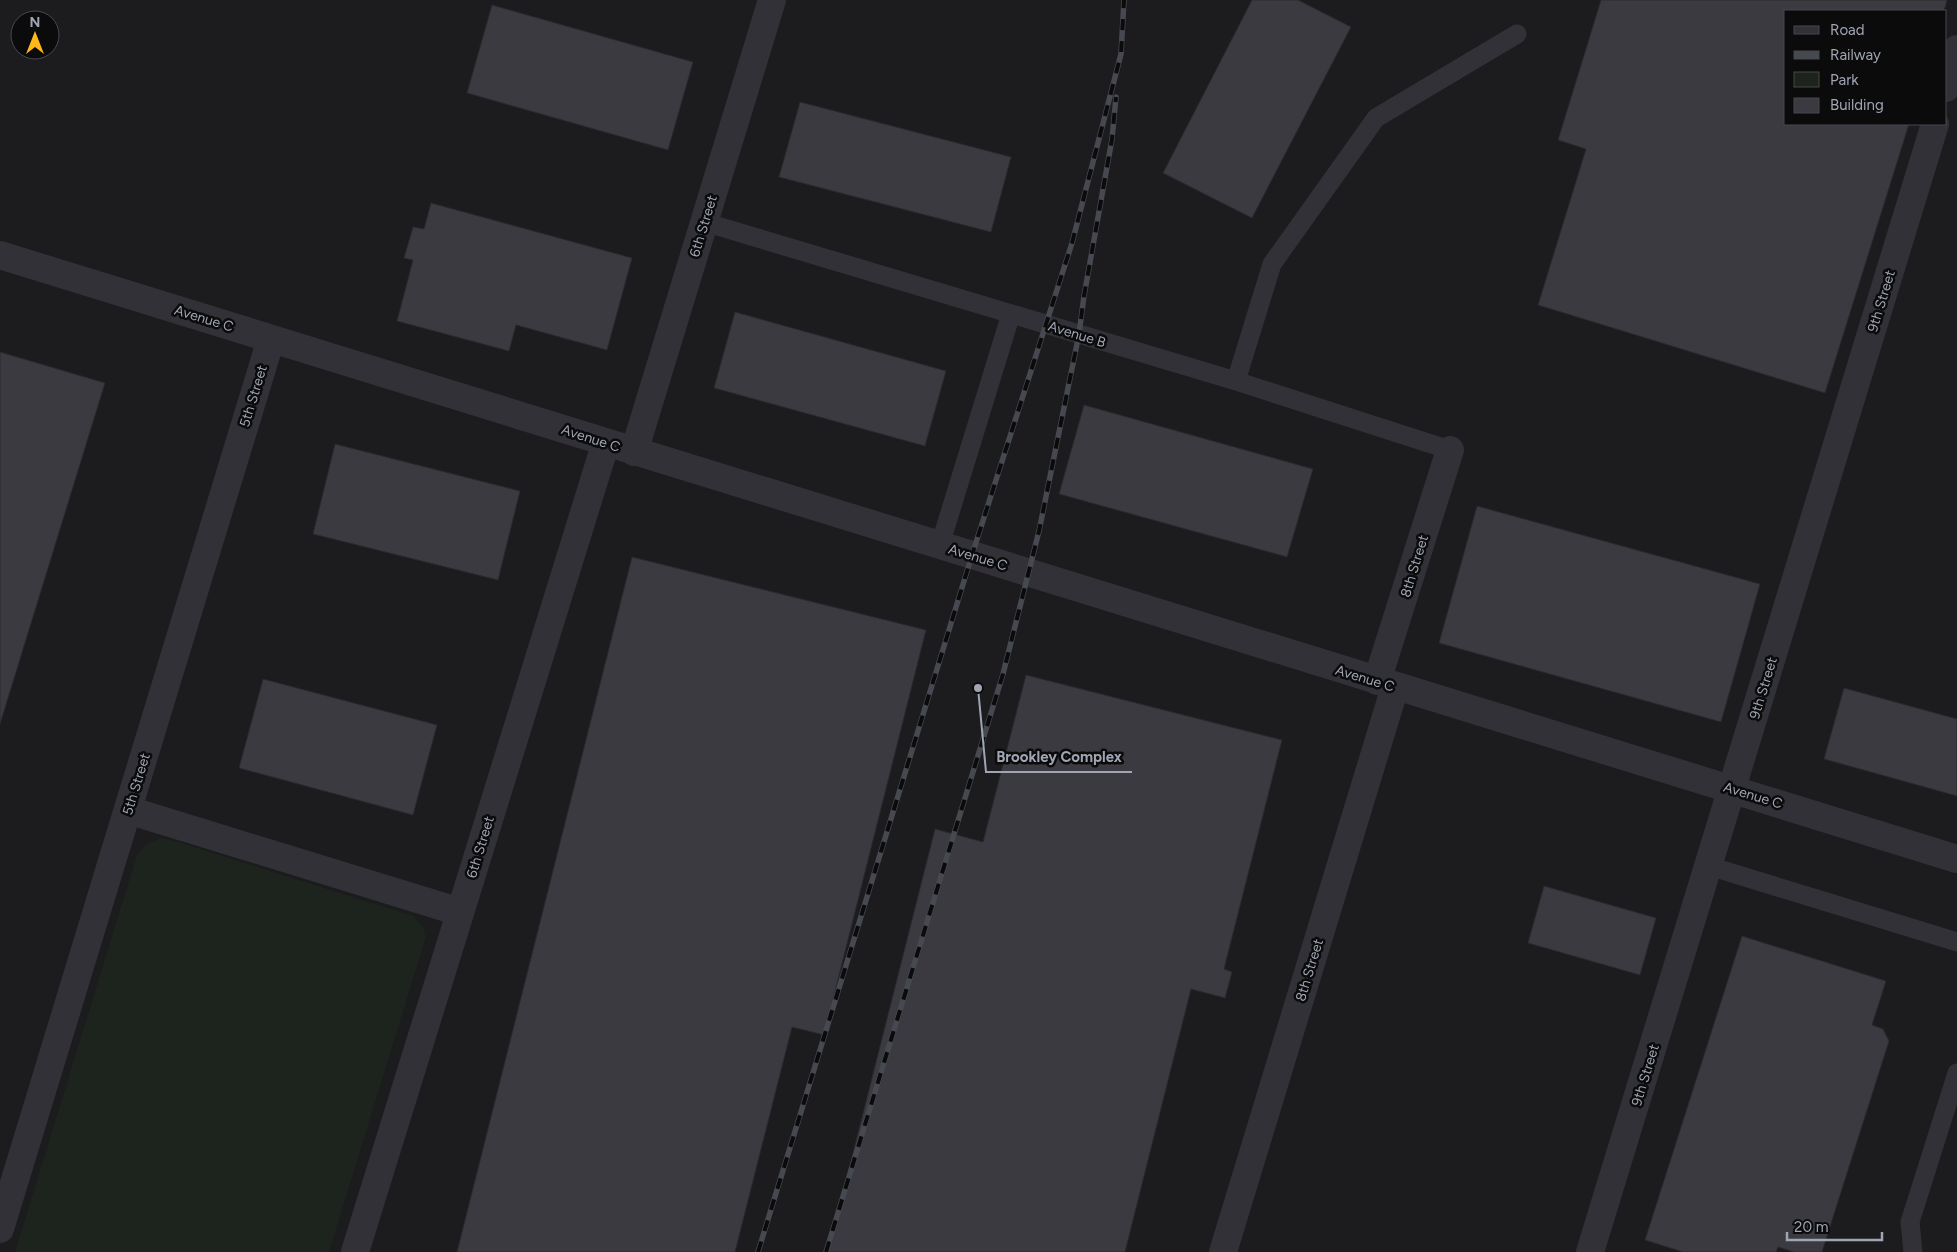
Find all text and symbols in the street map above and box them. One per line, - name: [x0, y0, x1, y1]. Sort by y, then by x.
- north arrow: [10, 10, 60, 60]
- legend: [1784, 10, 1947, 125]
- text: N: [30, 14, 40, 31]
- text: Road: [1830, 21, 1865, 39]
- text: Railway: [1830, 46, 1881, 64]
- text: Park: [1830, 71, 1859, 89]
- text: Building: [1830, 96, 1884, 114]
- street label: 6th Street: [686, 193, 721, 259]
- street label: 9th Street: [1864, 268, 1899, 334]
- street label: Avenue C: [172, 301, 235, 336]
- street label: Avenue B: [1046, 318, 1108, 351]
- street label: 5th Street: [236, 363, 271, 429]
- street label: Avenue C: [559, 421, 622, 456]
- street label: 8th Street: [1397, 533, 1432, 599]
- street label: Avenue C: [946, 540, 1009, 575]
- street label: 9th Street: [1746, 655, 1781, 721]
- street label: Avenue C: [1333, 661, 1396, 696]
- callout: Brookley Complex: [986, 742, 1132, 772]
- text: Brookley Complex: [996, 748, 1122, 766]
- street label: 5th Street: [119, 751, 154, 817]
- street label: Avenue C: [1721, 778, 1784, 813]
- street label: 6th Street: [463, 814, 498, 880]
- street label: 8th Street: [1292, 937, 1327, 1003]
- street label: 9th Street: [1628, 1042, 1663, 1108]
- scale bar: [1787, 1210, 1882, 1242]
- text: 20 m: [1794, 1218, 1828, 1236]

